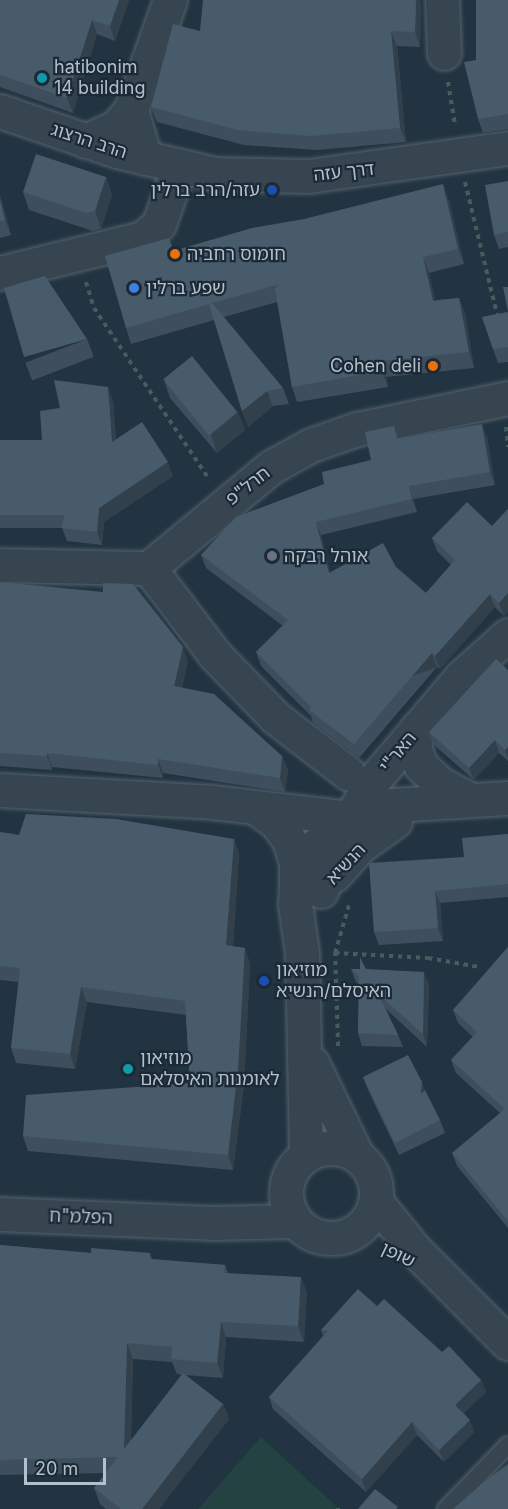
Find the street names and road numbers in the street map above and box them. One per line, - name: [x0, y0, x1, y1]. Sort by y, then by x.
- street label: הרב הרצוג: [48, 119, 130, 163]
- street label: דרך עזה: [313, 158, 375, 186]
- street label: חרל"פ: [222, 462, 274, 510]
- street label: האר"י: [375, 728, 421, 776]
- street label: הנשיא: [322, 839, 370, 889]
- street label: הפלמ"ח: [49, 1205, 113, 1229]
- street label: שופן: [378, 1238, 418, 1272]

